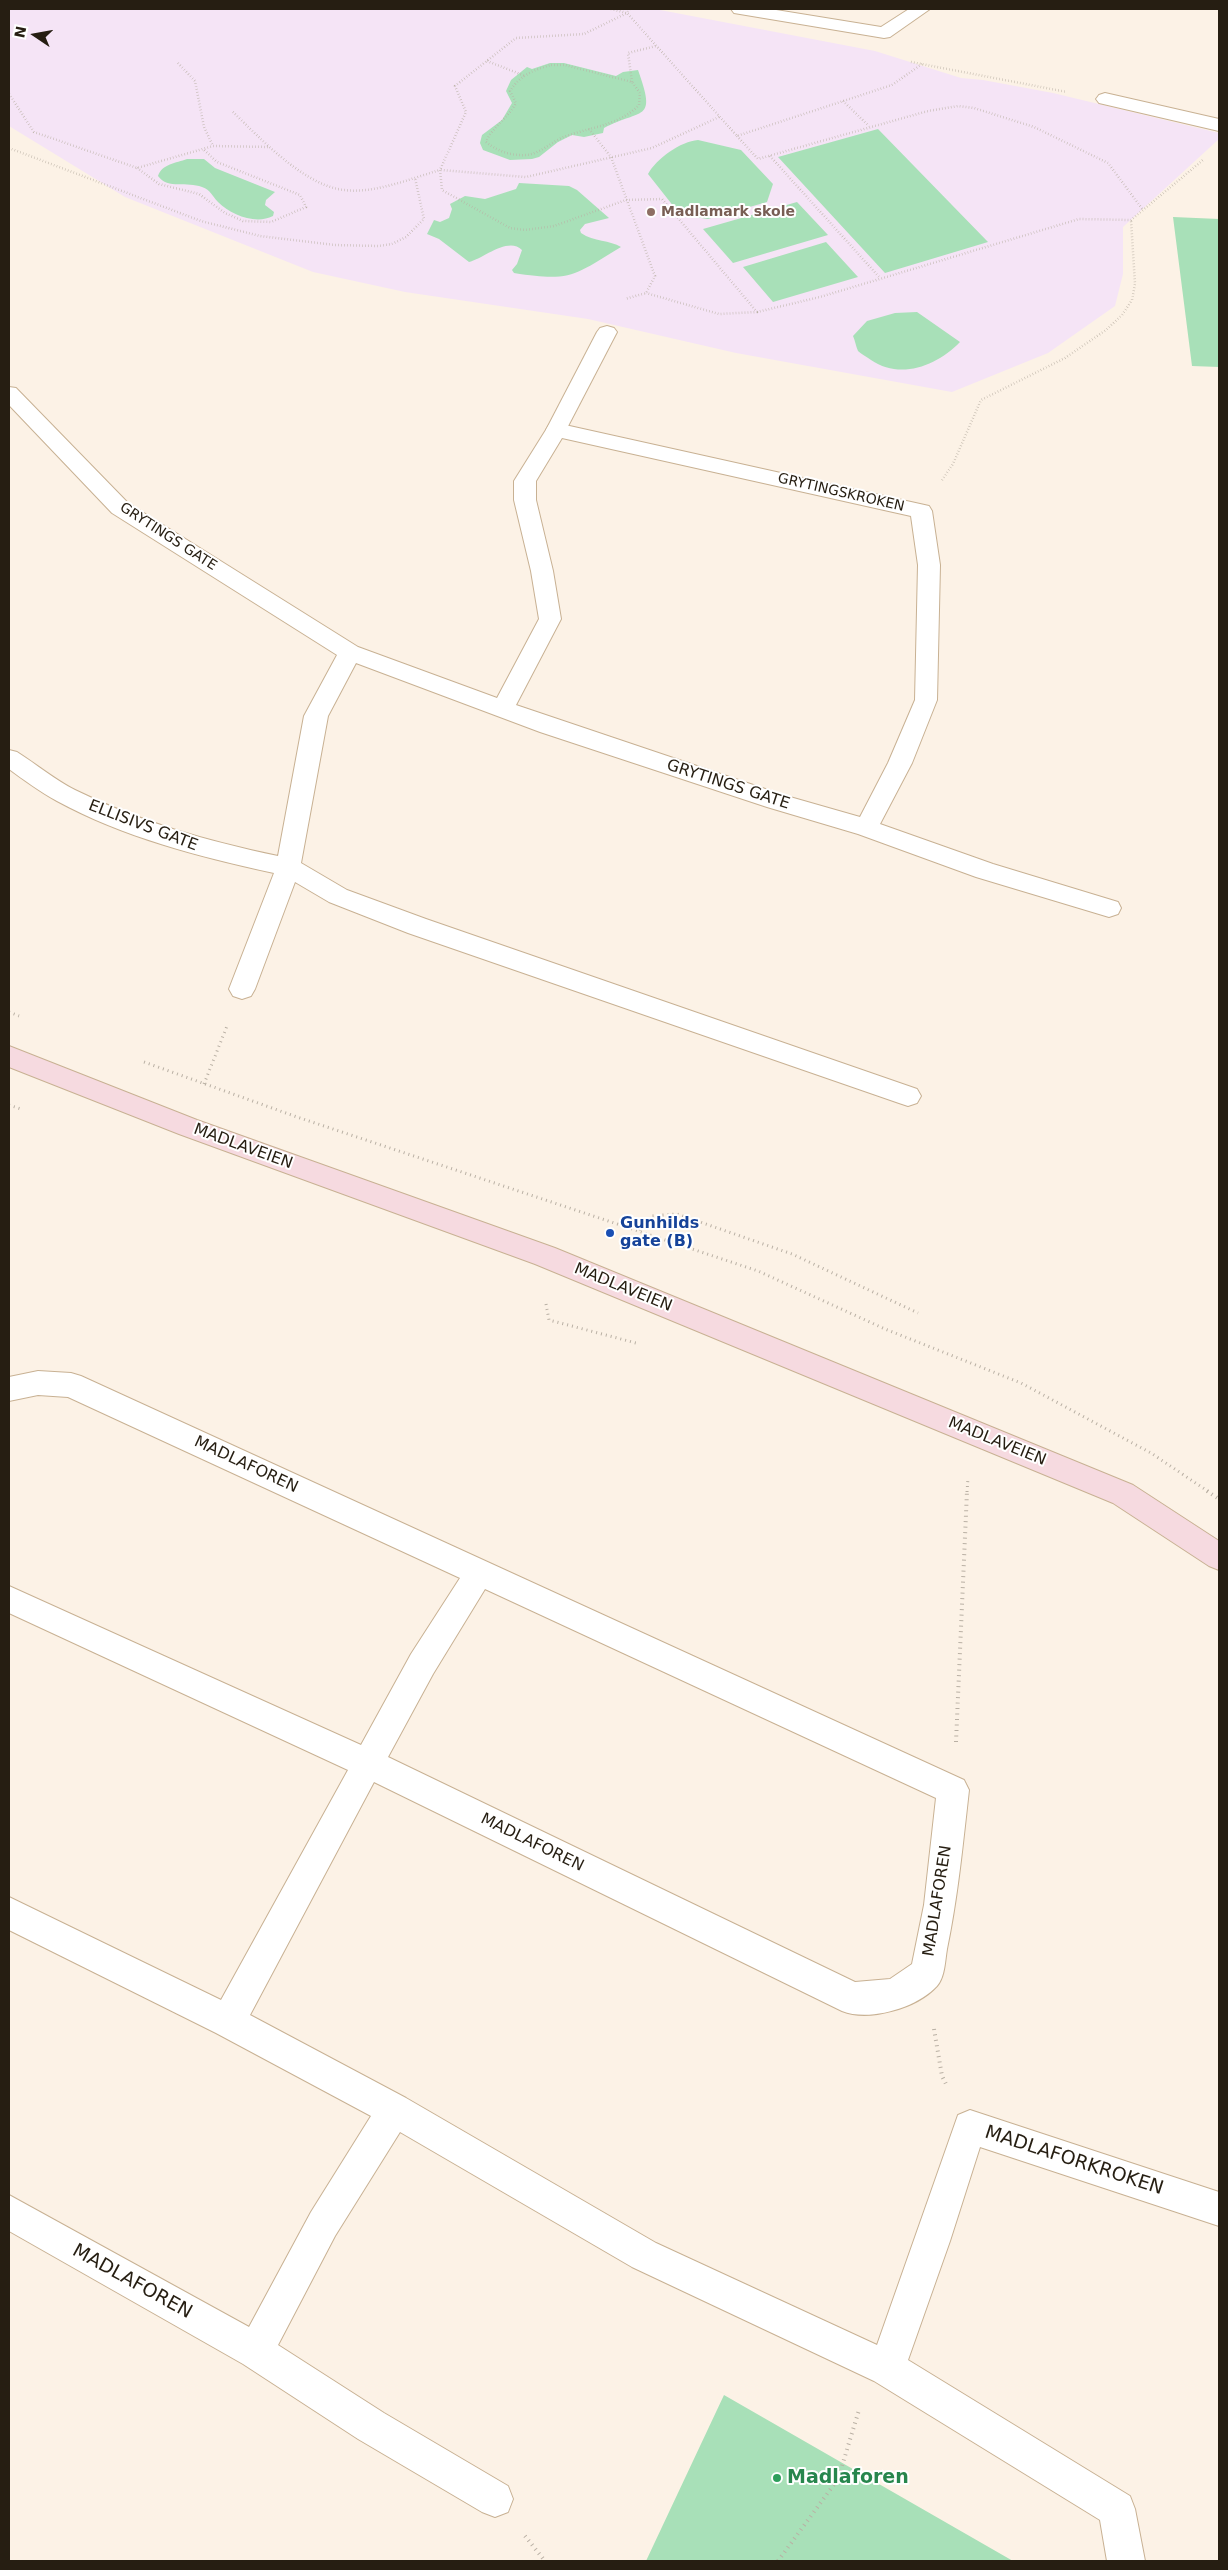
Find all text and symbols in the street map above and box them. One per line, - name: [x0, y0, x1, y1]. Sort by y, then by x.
- north arrow: [10, 10, 60, 60]
- text: N: [11, 24, 29, 39]
- place label: Madlamark skole: [661, 204, 795, 220]
- marker: Madlamark skole: [645, 206, 657, 218]
- street label: GRYTINGSKROKEN: [776, 470, 906, 516]
- street label: GRYTINGS GATE: [116, 499, 220, 575]
- street label: GRYTINGS GATE: [664, 756, 792, 814]
- street label: ELLISIVS GATE: [86, 796, 200, 856]
- street label: MADLAVEIEN: [191, 1120, 295, 1174]
- place label: Gunhilds gate (B): [620, 1214, 699, 1252]
- marker: Gunhilds gate (B): [604, 1227, 616, 1239]
- street label: MADLAVEIEN: [571, 1260, 675, 1316]
- street label: MADLAVEIEN: [945, 1414, 1049, 1470]
- street label: MADLAFOREN: [191, 1433, 301, 1497]
- street label: MADLAFOREN: [477, 1810, 587, 1876]
- street label: MADLAFOREN: [920, 1844, 956, 1958]
- street label: MADLAFORKROKEN: [982, 2121, 1166, 2201]
- street label: MADLAFOREN: [68, 2240, 196, 2324]
- place label: Madlaforen: [787, 2467, 909, 2489]
- marker: Madlaforen: [771, 2472, 783, 2484]

